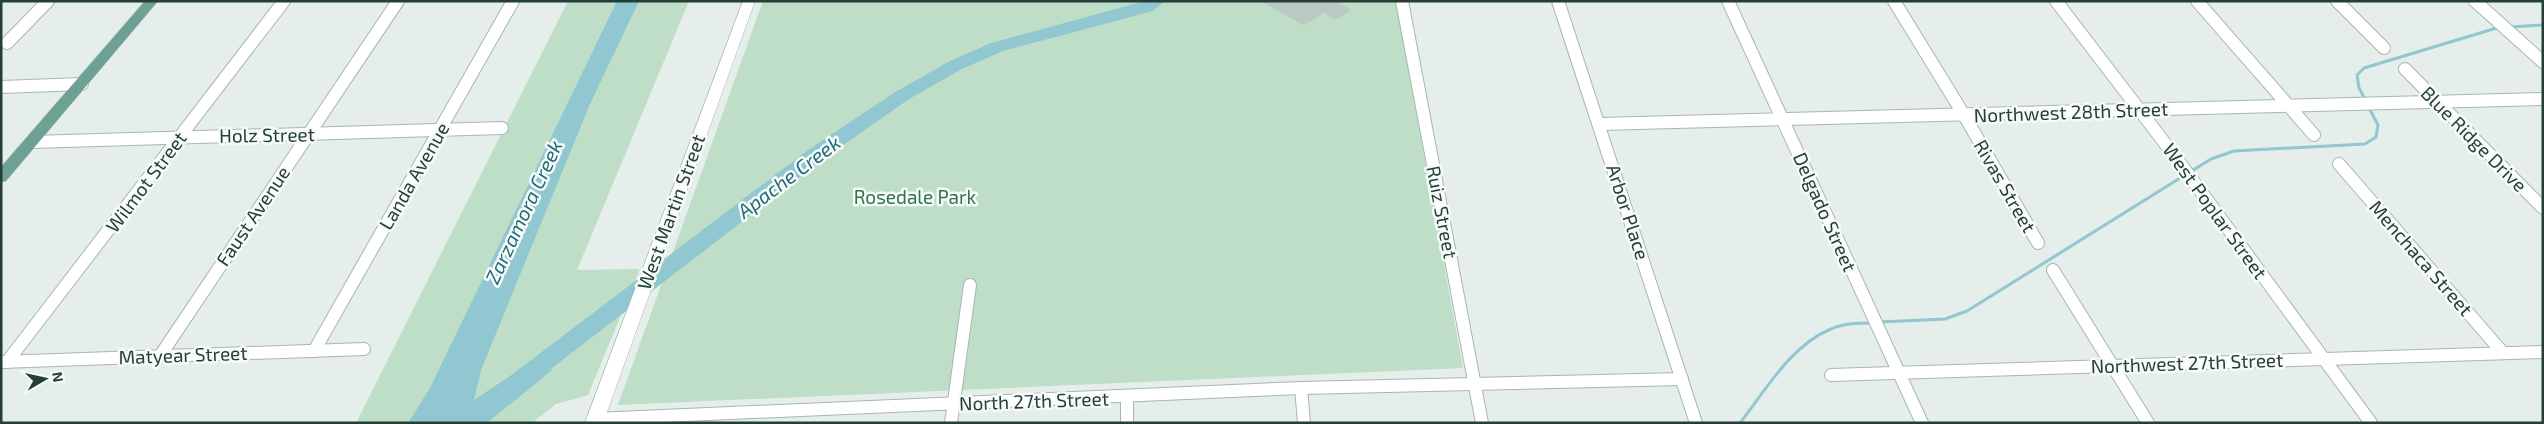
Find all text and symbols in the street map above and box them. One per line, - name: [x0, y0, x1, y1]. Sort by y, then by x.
- street label: Blue Ridge Drive: [2417, 81, 2532, 196]
- street label: Northwest 28th Street: [1973, 97, 2169, 126]
- street label: Landa Avenue: [374, 118, 454, 233]
- street label: Holz Street: [219, 122, 315, 147]
- street label: Wilmot Street: [100, 127, 191, 237]
- water label: Apache Creek: [731, 130, 845, 223]
- street label: West Martin Street: [632, 131, 709, 293]
- street label: Rivas Street: [1970, 135, 2041, 236]
- water label: Zarzamora Creek: [479, 136, 567, 287]
- street label: West Poplar Street: [2158, 138, 2272, 283]
- street label: Delgado Street: [1789, 149, 1862, 275]
- street label: Faust Avenue: [211, 161, 294, 270]
- street label: Arbor Place: [1602, 161, 1655, 263]
- street label: Ruiz Street: [1422, 164, 1463, 260]
- park label: Rosedale Park: [854, 185, 977, 208]
- street label: Menchaca Street: [2365, 195, 2478, 320]
- street label: Matyear Street: [118, 341, 248, 368]
- street label: Northwest 27th Street: [2090, 348, 2284, 377]
- north arrow: [20, 354, 70, 404]
- text: N: [49, 371, 68, 383]
- street label: North 27th Street: [959, 386, 1109, 415]

